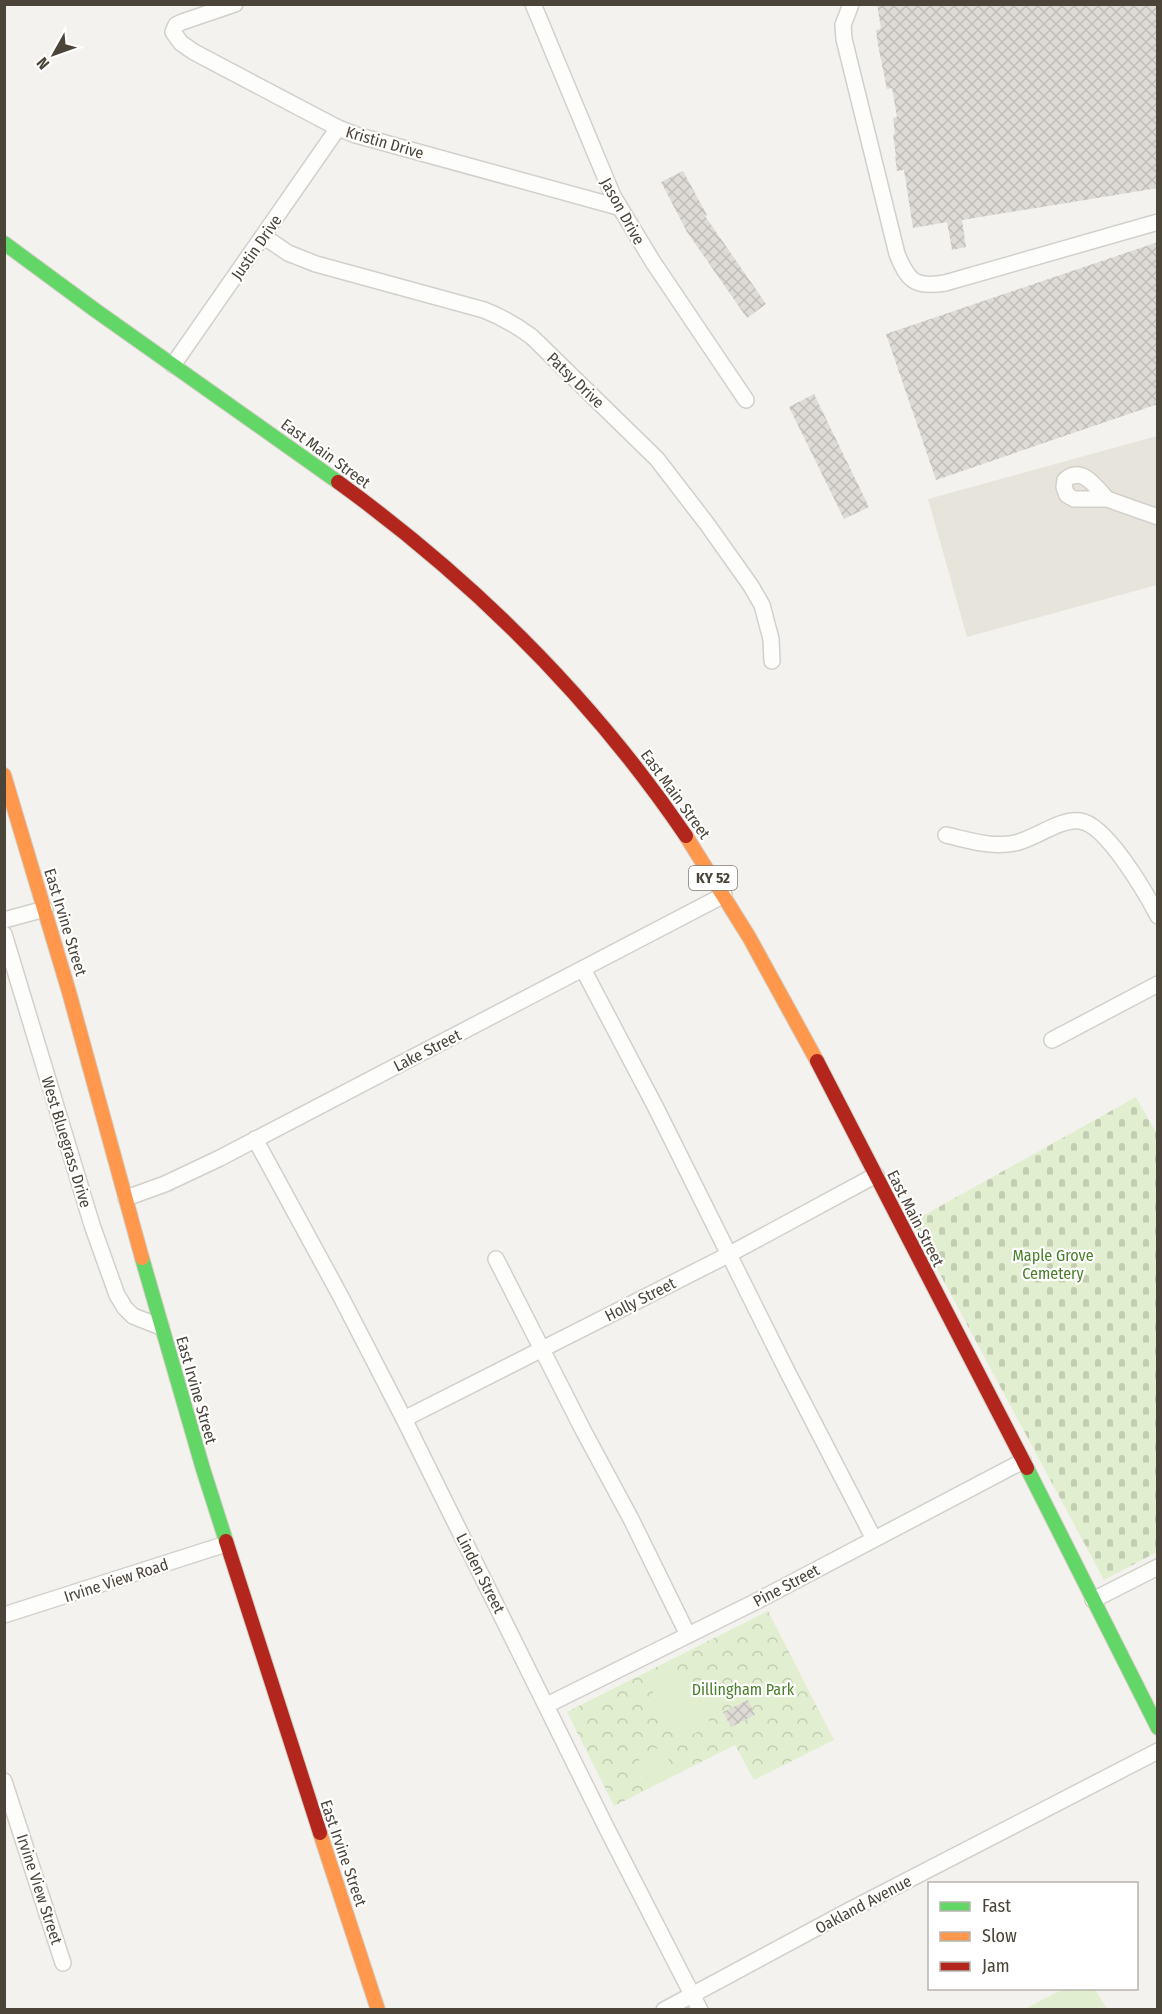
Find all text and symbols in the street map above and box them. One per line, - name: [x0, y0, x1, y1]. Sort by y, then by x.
- north arrow: [24, 24, 84, 84]
- text: N: [33, 54, 53, 73]
- street label: Kristin Drive: [344, 122, 426, 163]
- street label: Jason Drive: [596, 175, 649, 248]
- street label: Justin Drive: [227, 211, 286, 283]
- street label: Patsy Drive: [543, 349, 608, 412]
- street label: East Main Street: [277, 415, 375, 493]
- street label: East Main Street: [637, 746, 715, 843]
- street label: East Irvine Street: [40, 866, 91, 979]
- road number: KY 52: [689, 866, 737, 890]
- street label: Lake Street: [390, 1025, 465, 1076]
- street label: West Bluegrass Drive: [38, 1074, 96, 1210]
- street label: East Main Street: [883, 1167, 948, 1270]
- park label: Maple Grove Cemetery: [1012, 1246, 1094, 1283]
- street label: Holly Street: [602, 1273, 679, 1325]
- street label: East Irvine Street: [172, 1334, 221, 1447]
- street label: Linden Street: [452, 1530, 509, 1617]
- street label: Irvine View Road: [62, 1555, 171, 1606]
- street label: Pine Street: [750, 1560, 823, 1611]
- park label: Dillingham Park: [692, 1680, 795, 1699]
- street label: East Irvine Street: [316, 1797, 371, 1910]
- street label: Irvine View Street: [13, 1832, 67, 1947]
- street label: Oakland Avenue: [812, 1871, 915, 1938]
- legend: [928, 1882, 1138, 1990]
- text: Fast: [982, 1895, 1011, 1917]
- text: Slow: [982, 1925, 1017, 1947]
- text: Jam: [982, 1955, 1010, 1977]

